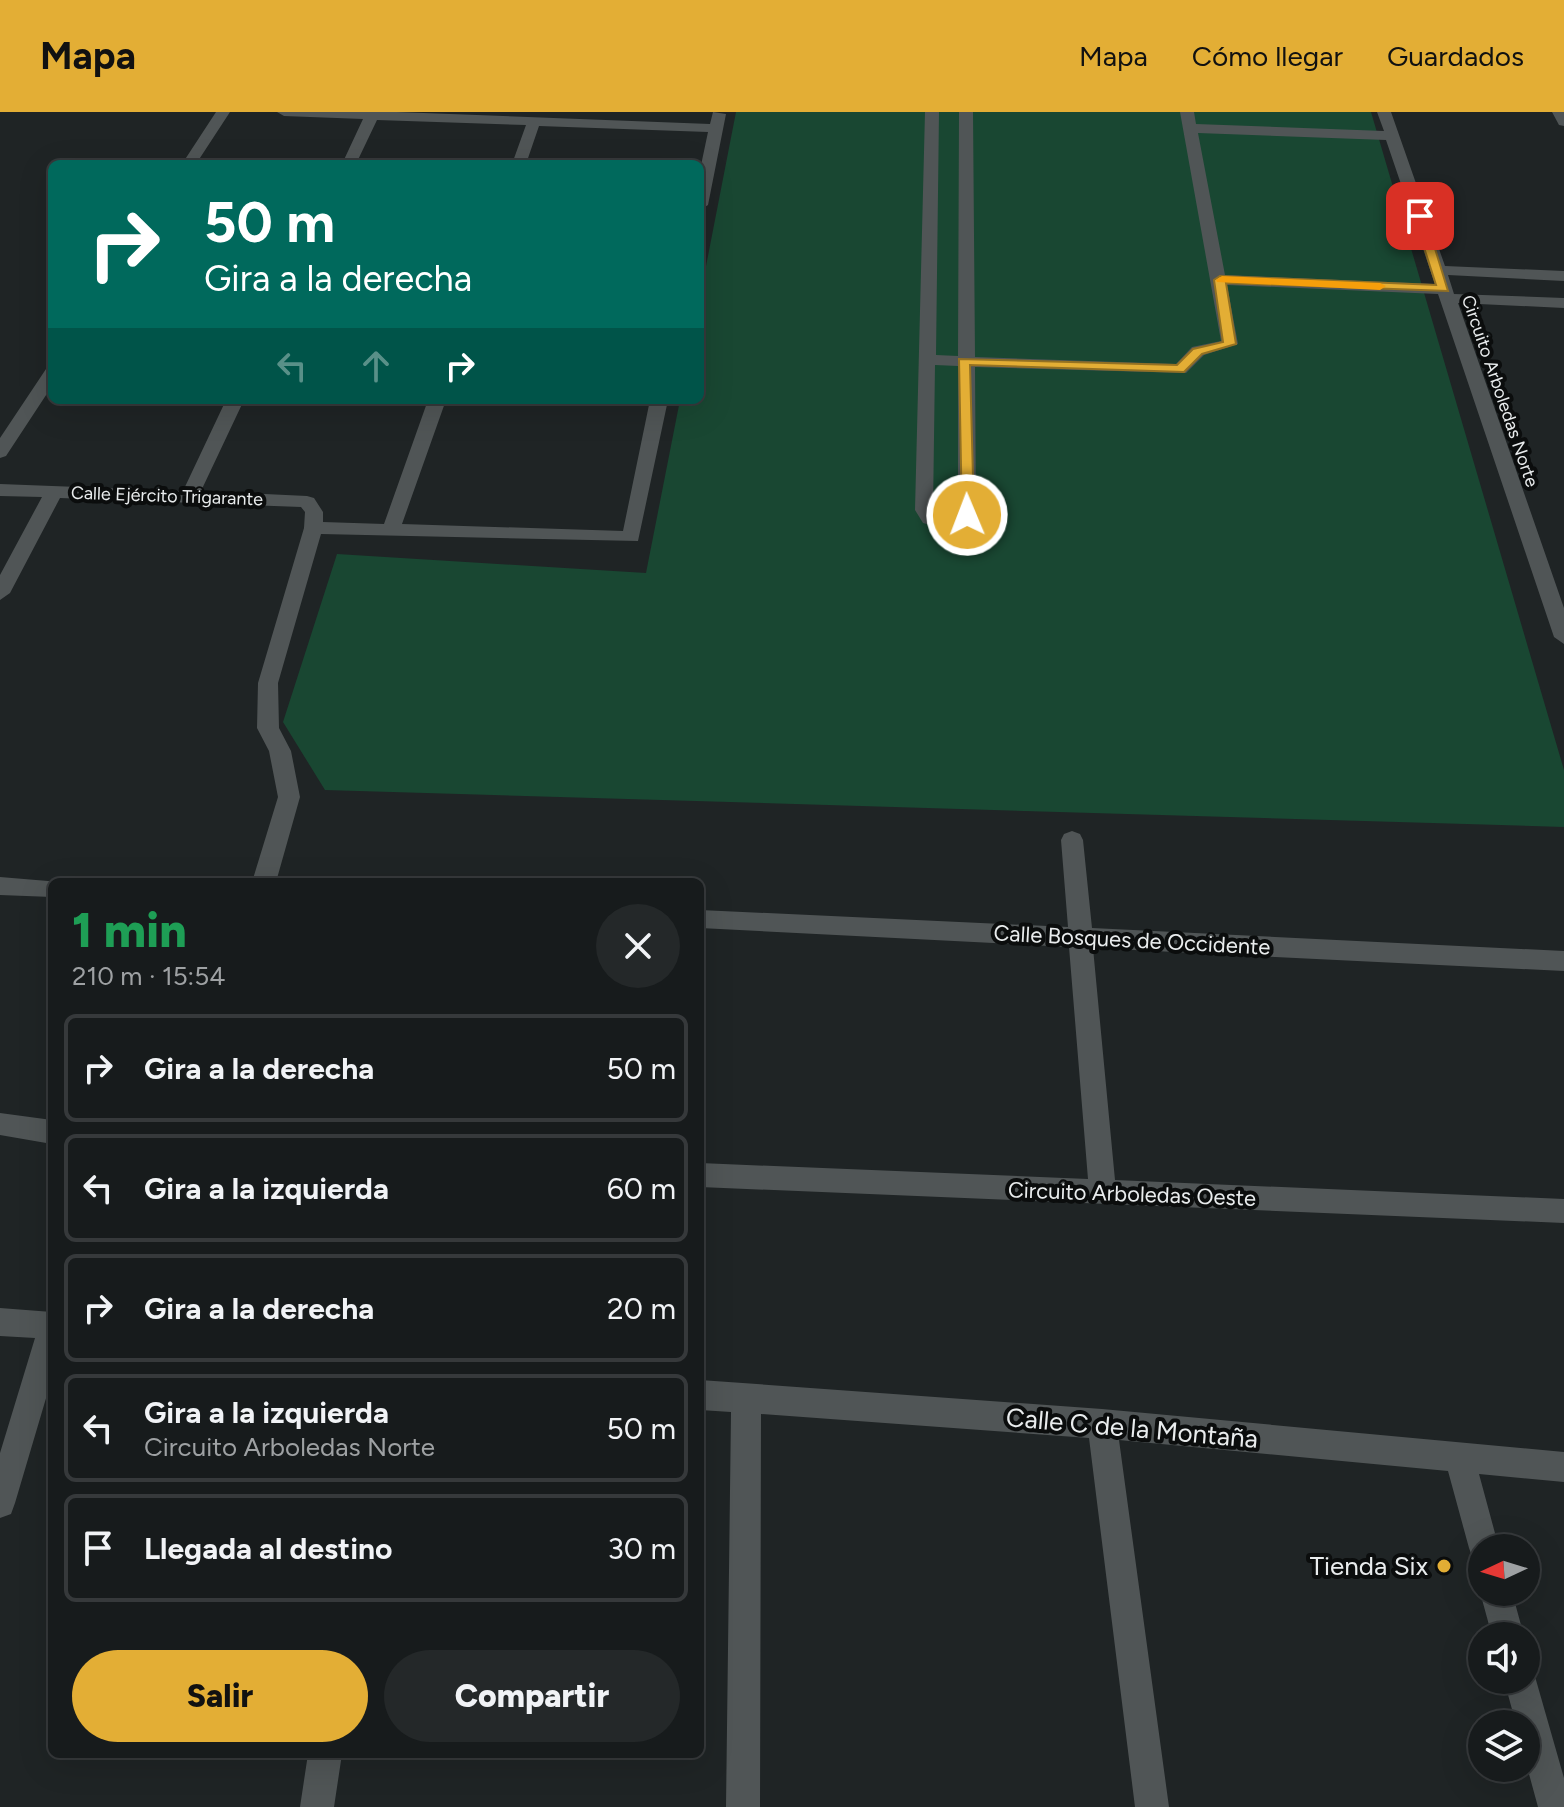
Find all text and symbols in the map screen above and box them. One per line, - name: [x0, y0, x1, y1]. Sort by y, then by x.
- text: Mapa: [40, 33, 136, 79]
- text: Mapa: [1079, 39, 1148, 73]
- text: Cómo llegar: [1192, 39, 1343, 73]
- text: Guardados: [1387, 39, 1524, 73]
- pin: [1386, 182, 1454, 250]
- text: 50 m: [204, 189, 335, 256]
- icon: right: [72, 192, 176, 296]
- icon: arrive: [1398, 194, 1442, 238]
- text: Gira a la derecha: [204, 257, 472, 300]
- street label: Circuito Arboledas Norte: [1457, 292, 1543, 490]
- icon: left: [270, 344, 314, 388]
- icon: ahead: [354, 344, 398, 388]
- icon: right: [438, 344, 482, 388]
- position arrow: [925, 473, 1009, 557]
- street label: Calle Ejército Trigarante: [71, 482, 264, 510]
- text: 1 min: [72, 901, 187, 959]
- button: close: [596, 904, 680, 988]
- street label: Calle Bosques de Occidente: [993, 919, 1271, 961]
- text: 210 m · 15:54: [72, 960, 225, 992]
- icon: right: [76, 1046, 120, 1090]
- text: Gira a la derecha: [144, 1050, 374, 1087]
- text: 50 m: [607, 1050, 676, 1087]
- icon: left: [76, 1166, 120, 1210]
- text: Gira a la izquierda: [144, 1170, 389, 1207]
- text: 60 m: [607, 1170, 676, 1207]
- street label: Circuito Arboledas Oeste: [1007, 1176, 1257, 1212]
- icon: right: [76, 1286, 120, 1330]
- text: Gira a la derecha: [144, 1290, 374, 1327]
- text: 20 m: [607, 1290, 676, 1327]
- text: Gira a la izquierda: [144, 1394, 389, 1431]
- street label: Calle C de la Montaña: [1005, 1401, 1259, 1455]
- icon: left: [76, 1406, 120, 1450]
- text: 50 m: [607, 1410, 676, 1447]
- text: Circuito Arboledas Norte: [144, 1431, 435, 1463]
- icon: arrive: [76, 1526, 120, 1570]
- text: Llegada al destino: [144, 1530, 392, 1567]
- text: 30 m: [608, 1530, 676, 1567]
- north arrow: [1468, 1534, 1540, 1606]
- map controls: [1468, 1534, 1540, 1782]
- place label: Tienda Six: [1310, 1550, 1429, 1582]
- marker: Tienda Six: [1435, 1557, 1453, 1575]
- button: sound: [1468, 1622, 1540, 1694]
- button: Salir: [72, 1650, 368, 1742]
- button: Compartir: [384, 1650, 680, 1742]
- button: layers: [1468, 1710, 1540, 1782]

